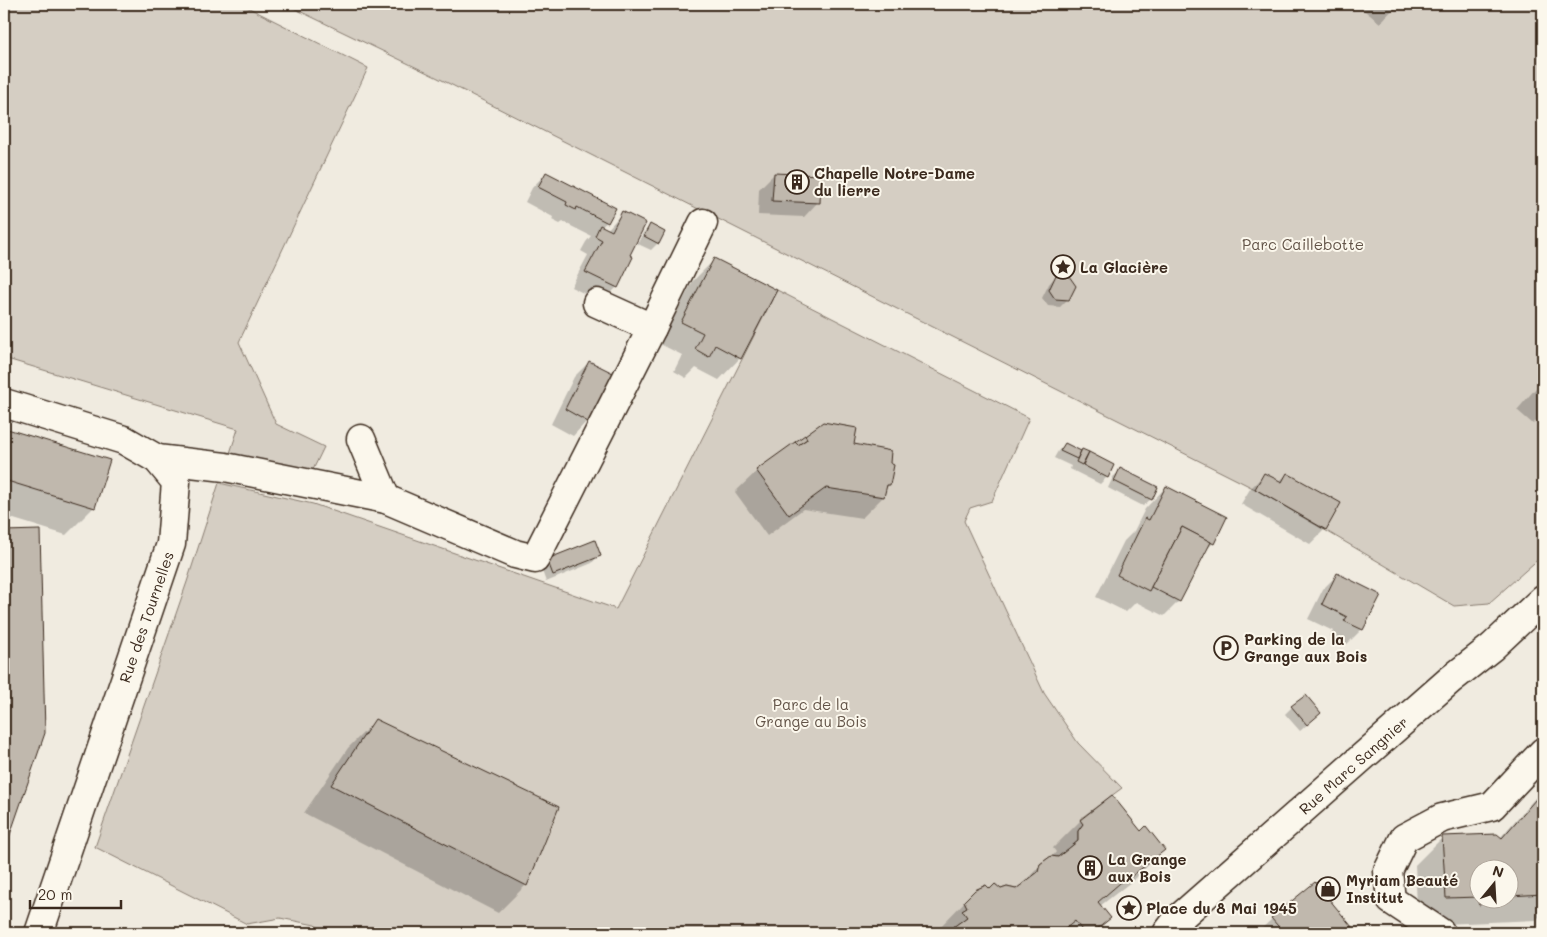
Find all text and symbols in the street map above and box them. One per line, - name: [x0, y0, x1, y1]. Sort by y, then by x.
- place label: Chapelle Notre-Dame du lierre: [814, 163, 975, 200]
- building icon: Chapelle Notre-Dame du lierre: [784, 169, 810, 195]
- park label: Parc Caillebotte: [1242, 234, 1364, 254]
- place icon: La Glacière: [1050, 254, 1076, 280]
- place label: La Glacière: [1080, 257, 1168, 277]
- street label: Rue des Tournelles: [114, 549, 178, 685]
- place label: Parking de la Grange aux Bois: [1244, 629, 1367, 666]
- parking icon: Parking de la Grange aux Bois: [1213, 635, 1239, 661]
- park label: Parc de la Grange au Bois: [755, 694, 867, 731]
- street label: Rue Marc Sangnier: [1294, 712, 1412, 819]
- place label: La Grange aux Bois: [1108, 849, 1186, 886]
- building icon: La Grange aux Bois: [1077, 855, 1103, 881]
- north arrow: [1470, 860, 1520, 910]
- text: N: [1490, 860, 1506, 882]
- place label: Myriam Beauté Institut: [1346, 870, 1458, 907]
- shop icon: Myriam Beauté Institut: [1315, 876, 1341, 902]
- scale bar: [30, 877, 121, 909]
- text: 20 m: [38, 884, 72, 904]
- place icon: Place du 8 Mai 1945: [1116, 895, 1142, 921]
- place label: Place du 8 Mai 1945: [1146, 898, 1297, 918]

